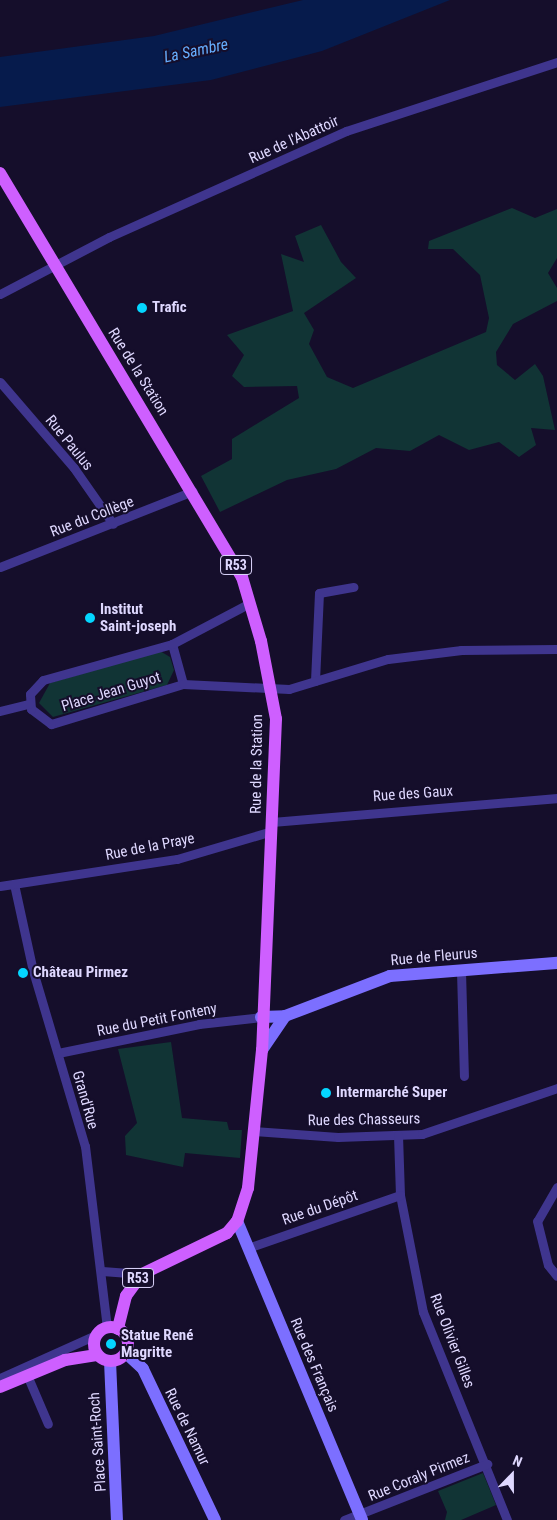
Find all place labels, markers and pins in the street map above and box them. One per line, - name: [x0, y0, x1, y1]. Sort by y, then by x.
- place label: Trafic: [152, 299, 187, 317]
- marker: Trafic: [136, 302, 148, 314]
- place label: Institut Saint-joseph: [100, 600, 176, 635]
- marker: Institut Saint-joseph: [84, 612, 96, 624]
- place label: Château Pirmez: [33, 964, 128, 982]
- marker: Château Pirmez: [17, 967, 29, 979]
- place label: Intermarché Super: [336, 1084, 447, 1102]
- marker: Intermarché Super: [320, 1087, 332, 1099]
- place label: Statue René Magritte: [121, 1326, 193, 1361]
- marker: Statue René Magritte: [105, 1338, 117, 1350]

